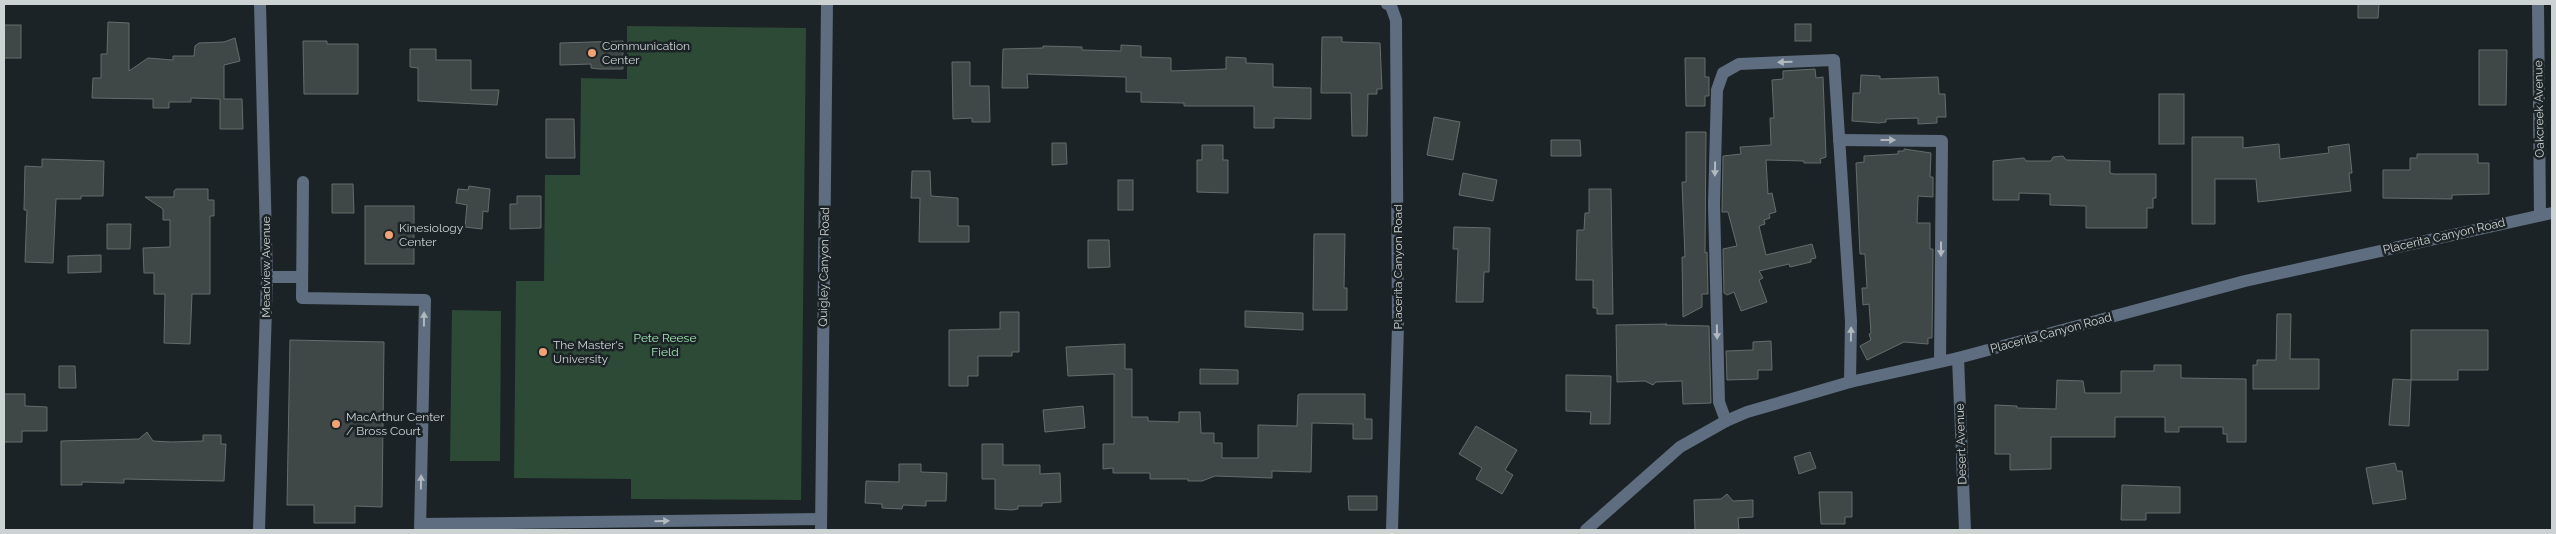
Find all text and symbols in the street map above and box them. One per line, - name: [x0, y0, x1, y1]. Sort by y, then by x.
- place label: Communication Center: [602, 39, 690, 67]
- marker: Communication Center: [586, 47, 598, 59]
- one-way arrow: [1777, 58, 1793, 66]
- street label: Oakcreek Avenue: [2531, 60, 2547, 158]
- one-way arrow: [1880, 136, 1896, 144]
- one-way arrow: [1711, 162, 1719, 178]
- street label: Placerita Canyon Road: [1391, 204, 1405, 330]
- street label: Quigley Canyon Road: [816, 207, 832, 327]
- street label: Placerita Canyon Road: [2381, 215, 2507, 257]
- street label: Meadview Avenue: [259, 216, 273, 318]
- place label: Kinesiology Center: [399, 221, 464, 249]
- marker: Kinesiology Center: [383, 229, 395, 241]
- one-way arrow: [1937, 242, 1945, 258]
- street label: Placerita Canyon Road: [1989, 310, 2113, 356]
- one-way arrow: [421, 311, 429, 327]
- one-way arrow: [1713, 324, 1721, 340]
- one-way arrow: [1847, 325, 1855, 341]
- park label: Pete Reese Field: [634, 331, 696, 359]
- place label: The Master's University: [553, 338, 624, 366]
- marker: The Master's University: [537, 346, 549, 358]
- street label: Desert Avenue: [1953, 403, 1969, 485]
- place label: MacArthur Center / Bross Court: [346, 410, 445, 438]
- marker: MacArthur Center / Bross Court: [330, 418, 342, 430]
- one-way arrow: [418, 473, 426, 489]
- one-way arrow: [654, 517, 670, 525]

